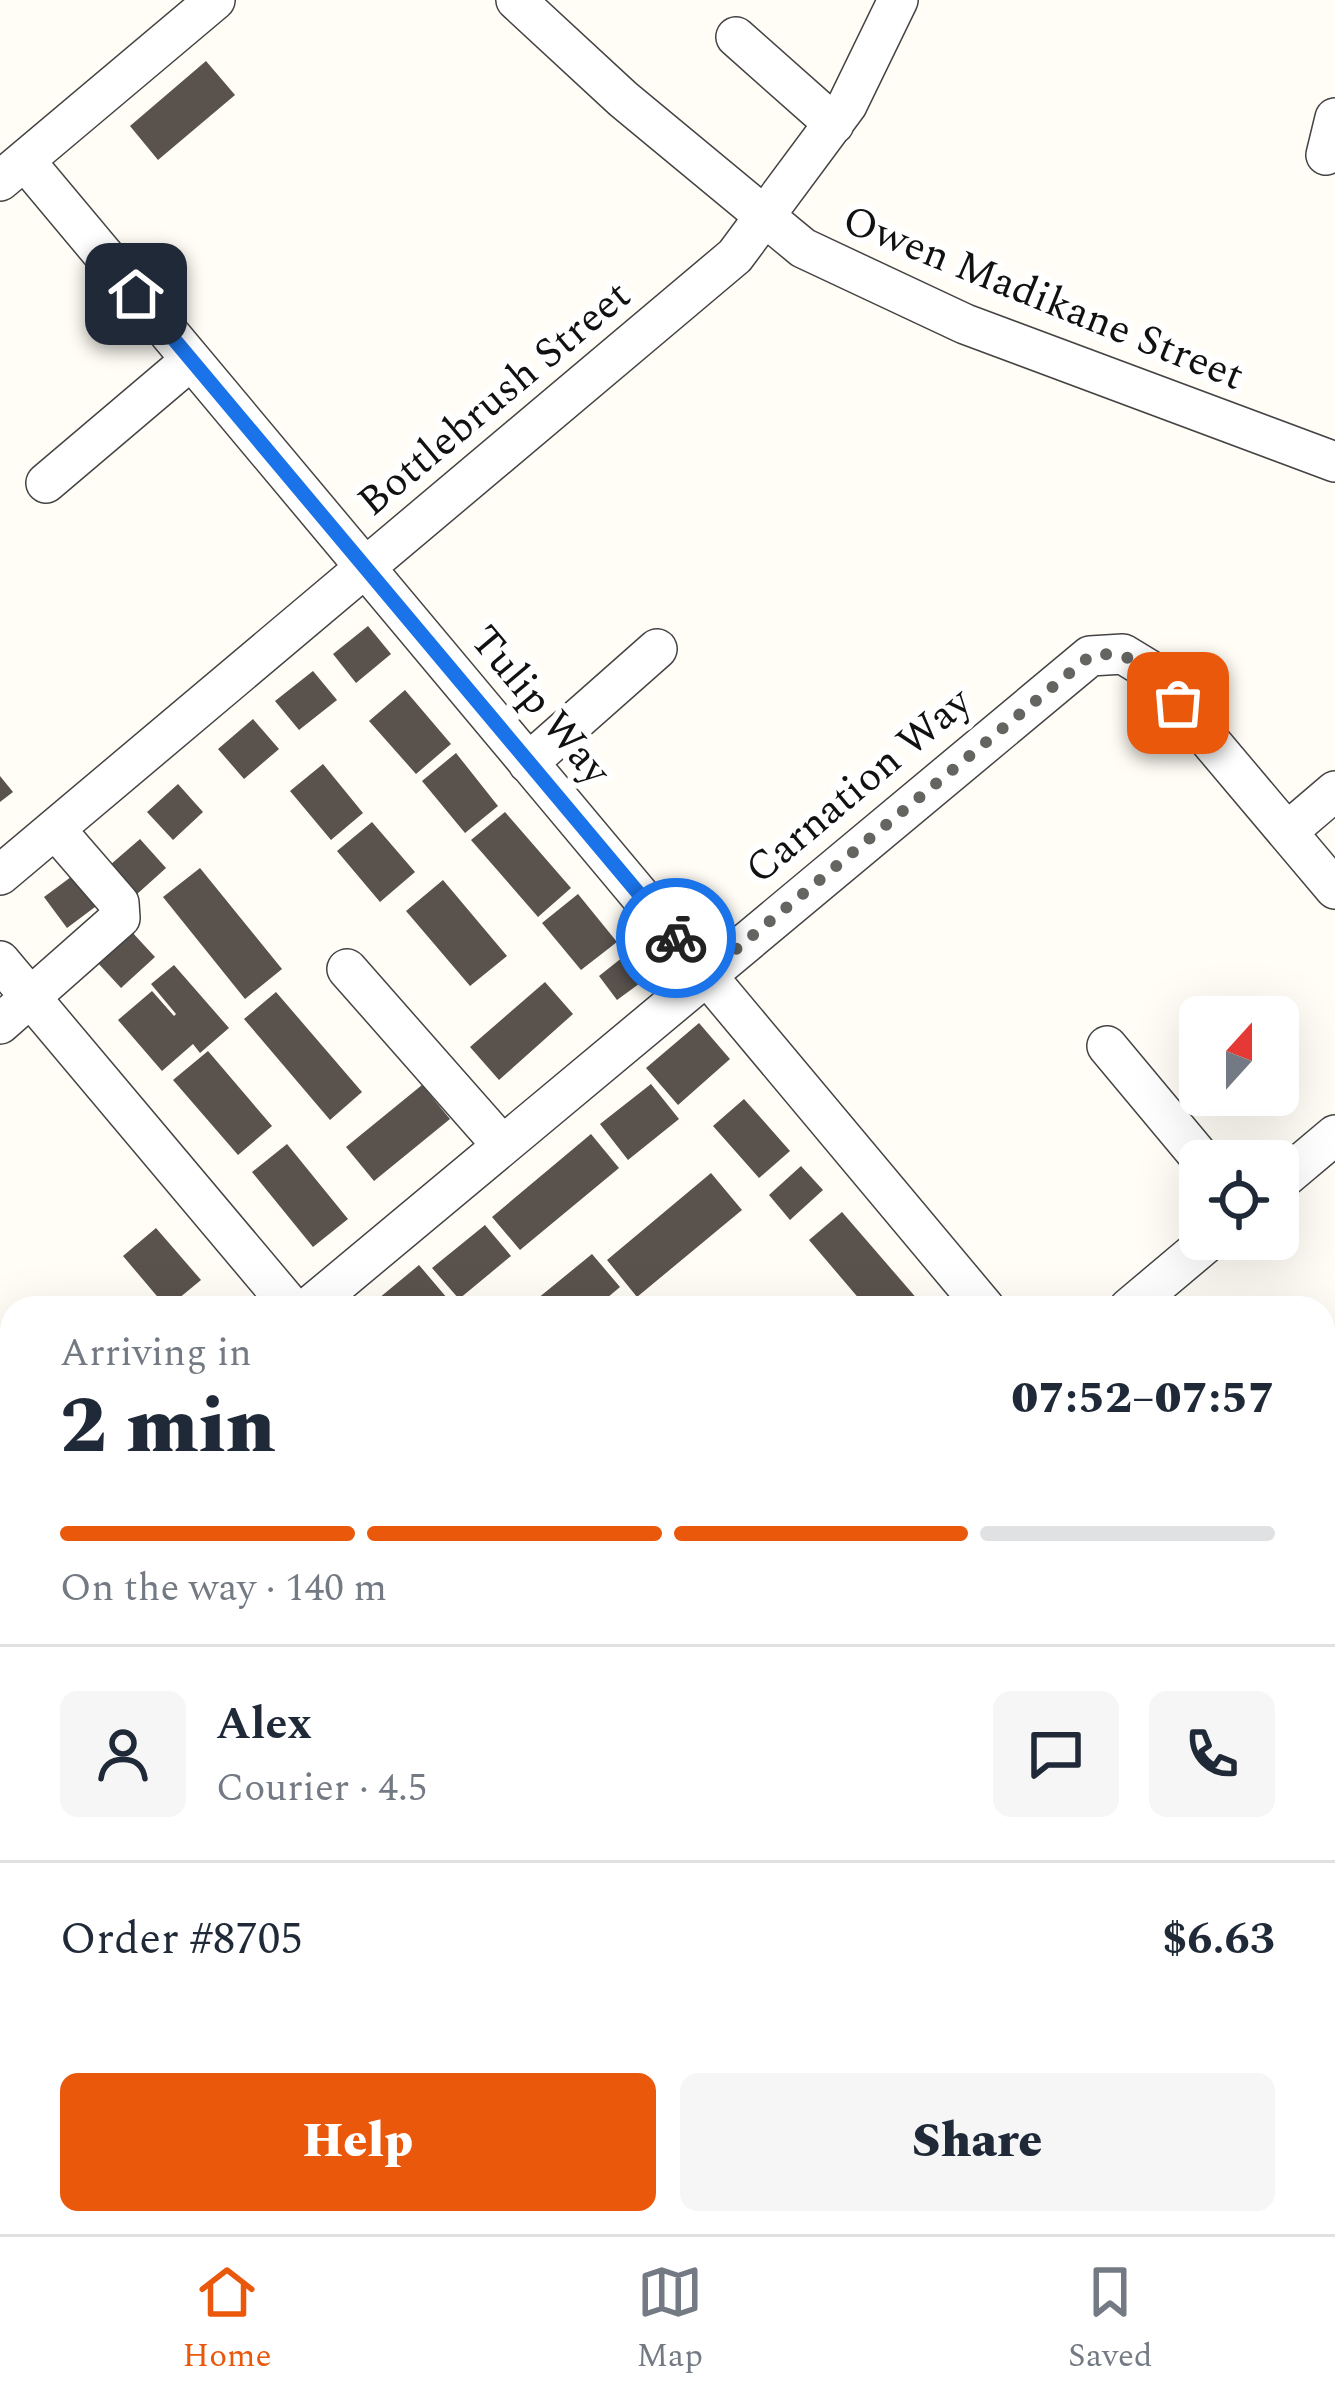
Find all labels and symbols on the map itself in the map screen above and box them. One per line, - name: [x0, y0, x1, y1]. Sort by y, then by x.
- street label: Owen Madikane Street: [833, 189, 1253, 408]
- pin: [85, 243, 187, 345]
- street label: Bottlebrush Street: [344, 265, 645, 532]
- street label: Tulip Way: [454, 612, 627, 801]
- pin: [1127, 652, 1229, 754]
- street label: Carnation Way: [732, 671, 987, 900]
- courier: [616, 878, 736, 998]
- north arrow: [1179, 996, 1299, 1116]

